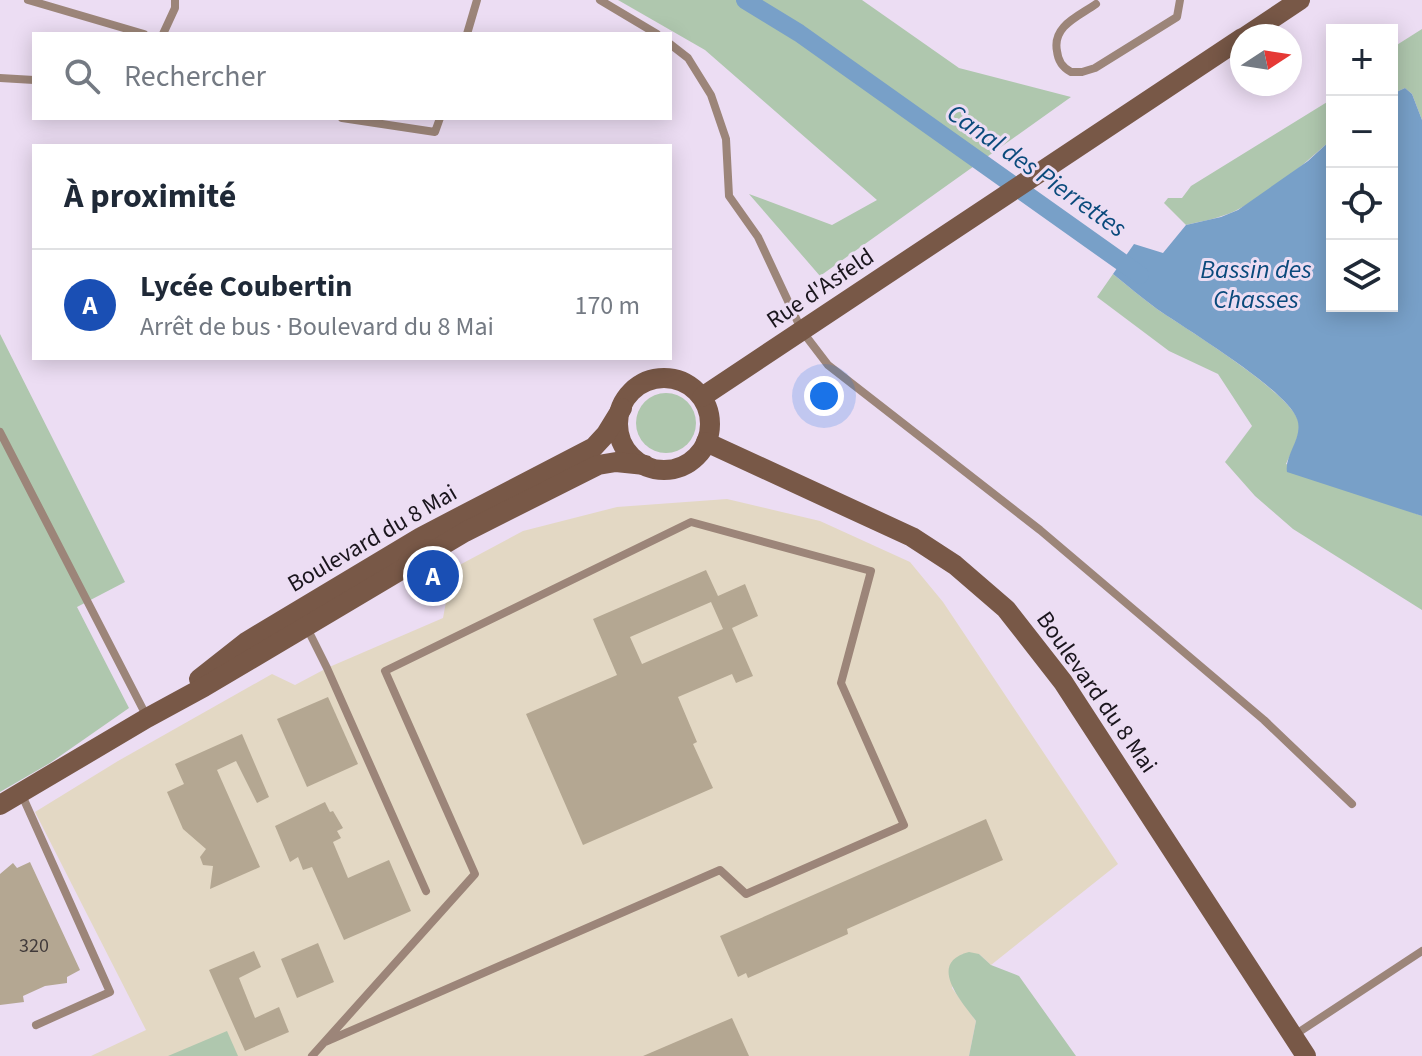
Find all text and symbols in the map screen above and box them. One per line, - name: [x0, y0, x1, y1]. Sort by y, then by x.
- north arrow: [1230, 24, 1302, 96]
- map controls: [1326, 24, 1398, 312]
- button: +: [1326, 24, 1398, 96]
- search box: [32, 32, 672, 120]
- icon: search: [60, 54, 104, 98]
- text: Rechercher: [124, 55, 266, 98]
- water label: Canal des Pierrettes: [939, 95, 1134, 246]
- button: −: [1326, 96, 1398, 168]
- button: locate: [1326, 168, 1398, 240]
- text: À proximité: [64, 172, 236, 221]
- street label: Rue d'Asfeld: [759, 239, 881, 337]
- button: layers: [1326, 240, 1398, 312]
- water label: Bassin des Chasses: [1200, 251, 1312, 318]
- text: Lycée Coubertin: [140, 265, 352, 308]
- text: A: [83, 287, 97, 324]
- text: 170 m: [574, 287, 640, 324]
- text: Arrêt de bus · Boulevard du 8 Mai: [140, 308, 494, 345]
- your location: [804, 376, 844, 416]
- street label: Boulevard du 8 Mai: [281, 476, 464, 601]
- pin: A: [407, 546, 459, 606]
- street label: Boulevard du 8 Mai: [1028, 604, 1166, 780]
- house number: 320: [19, 932, 49, 960]

